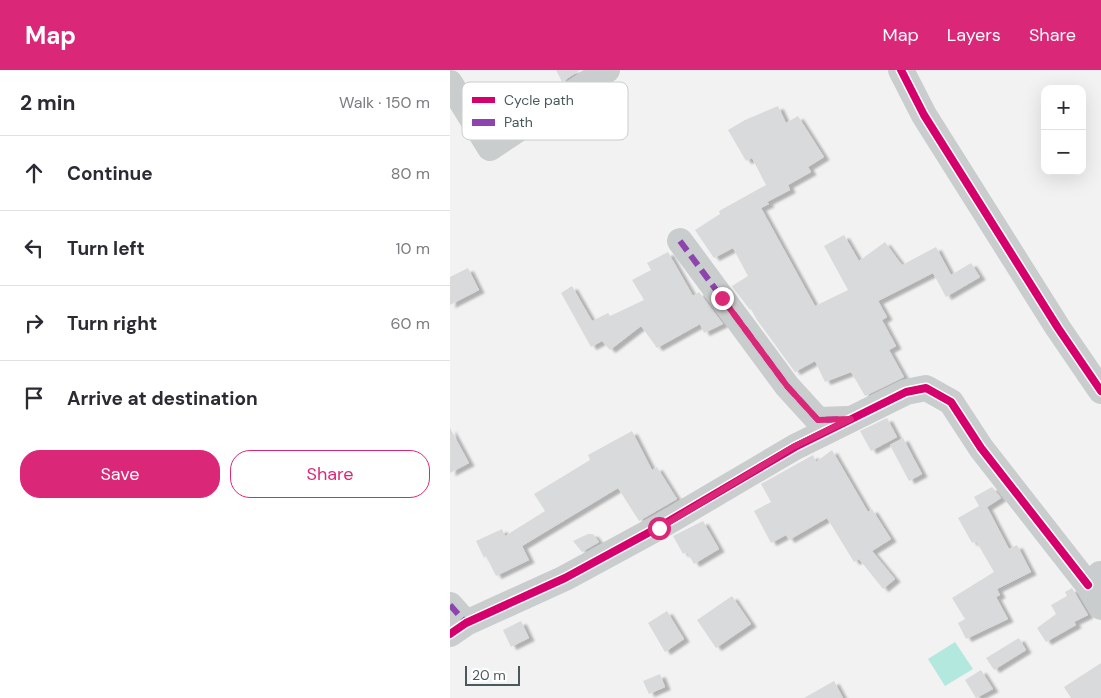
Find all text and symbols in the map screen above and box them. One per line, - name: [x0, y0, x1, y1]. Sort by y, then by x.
- text: Map: [25, 20, 76, 51]
- text: Map: [883, 23, 919, 47]
- text: Layers: [947, 23, 1001, 47]
- text: Share: [1029, 23, 1076, 47]
- legend: [462, 82, 628, 140]
- map controls: [1041, 85, 1086, 175]
- button: +: [1041, 85, 1086, 130]
- text: 2 min: [20, 89, 76, 117]
- text: Cycle path: [504, 91, 574, 109]
- text: Walk · 150 m: [339, 92, 430, 113]
- text: Path: [504, 113, 533, 131]
- button: −: [1041, 130, 1086, 175]
- icon: ahead: [20, 159, 48, 187]
- text: Continue: [67, 161, 153, 186]
- text: 80 m: [391, 163, 430, 184]
- icon: left: [20, 234, 48, 262]
- text: Turn left: [67, 236, 145, 261]
- text: 10 m: [396, 238, 430, 259]
- route end: [711, 287, 734, 310]
- icon: right: [20, 309, 48, 337]
- text: Turn right: [67, 311, 157, 336]
- text: 60 m: [390, 313, 430, 334]
- icon: arrive: [20, 384, 48, 412]
- text: Arrive at destination: [67, 386, 258, 411]
- button: Save: [20, 450, 220, 498]
- button: Share: [230, 450, 430, 498]
- route start: [648, 517, 671, 540]
- scale bar: [465, 663, 520, 686]
- text: 20 m: [472, 666, 506, 684]

